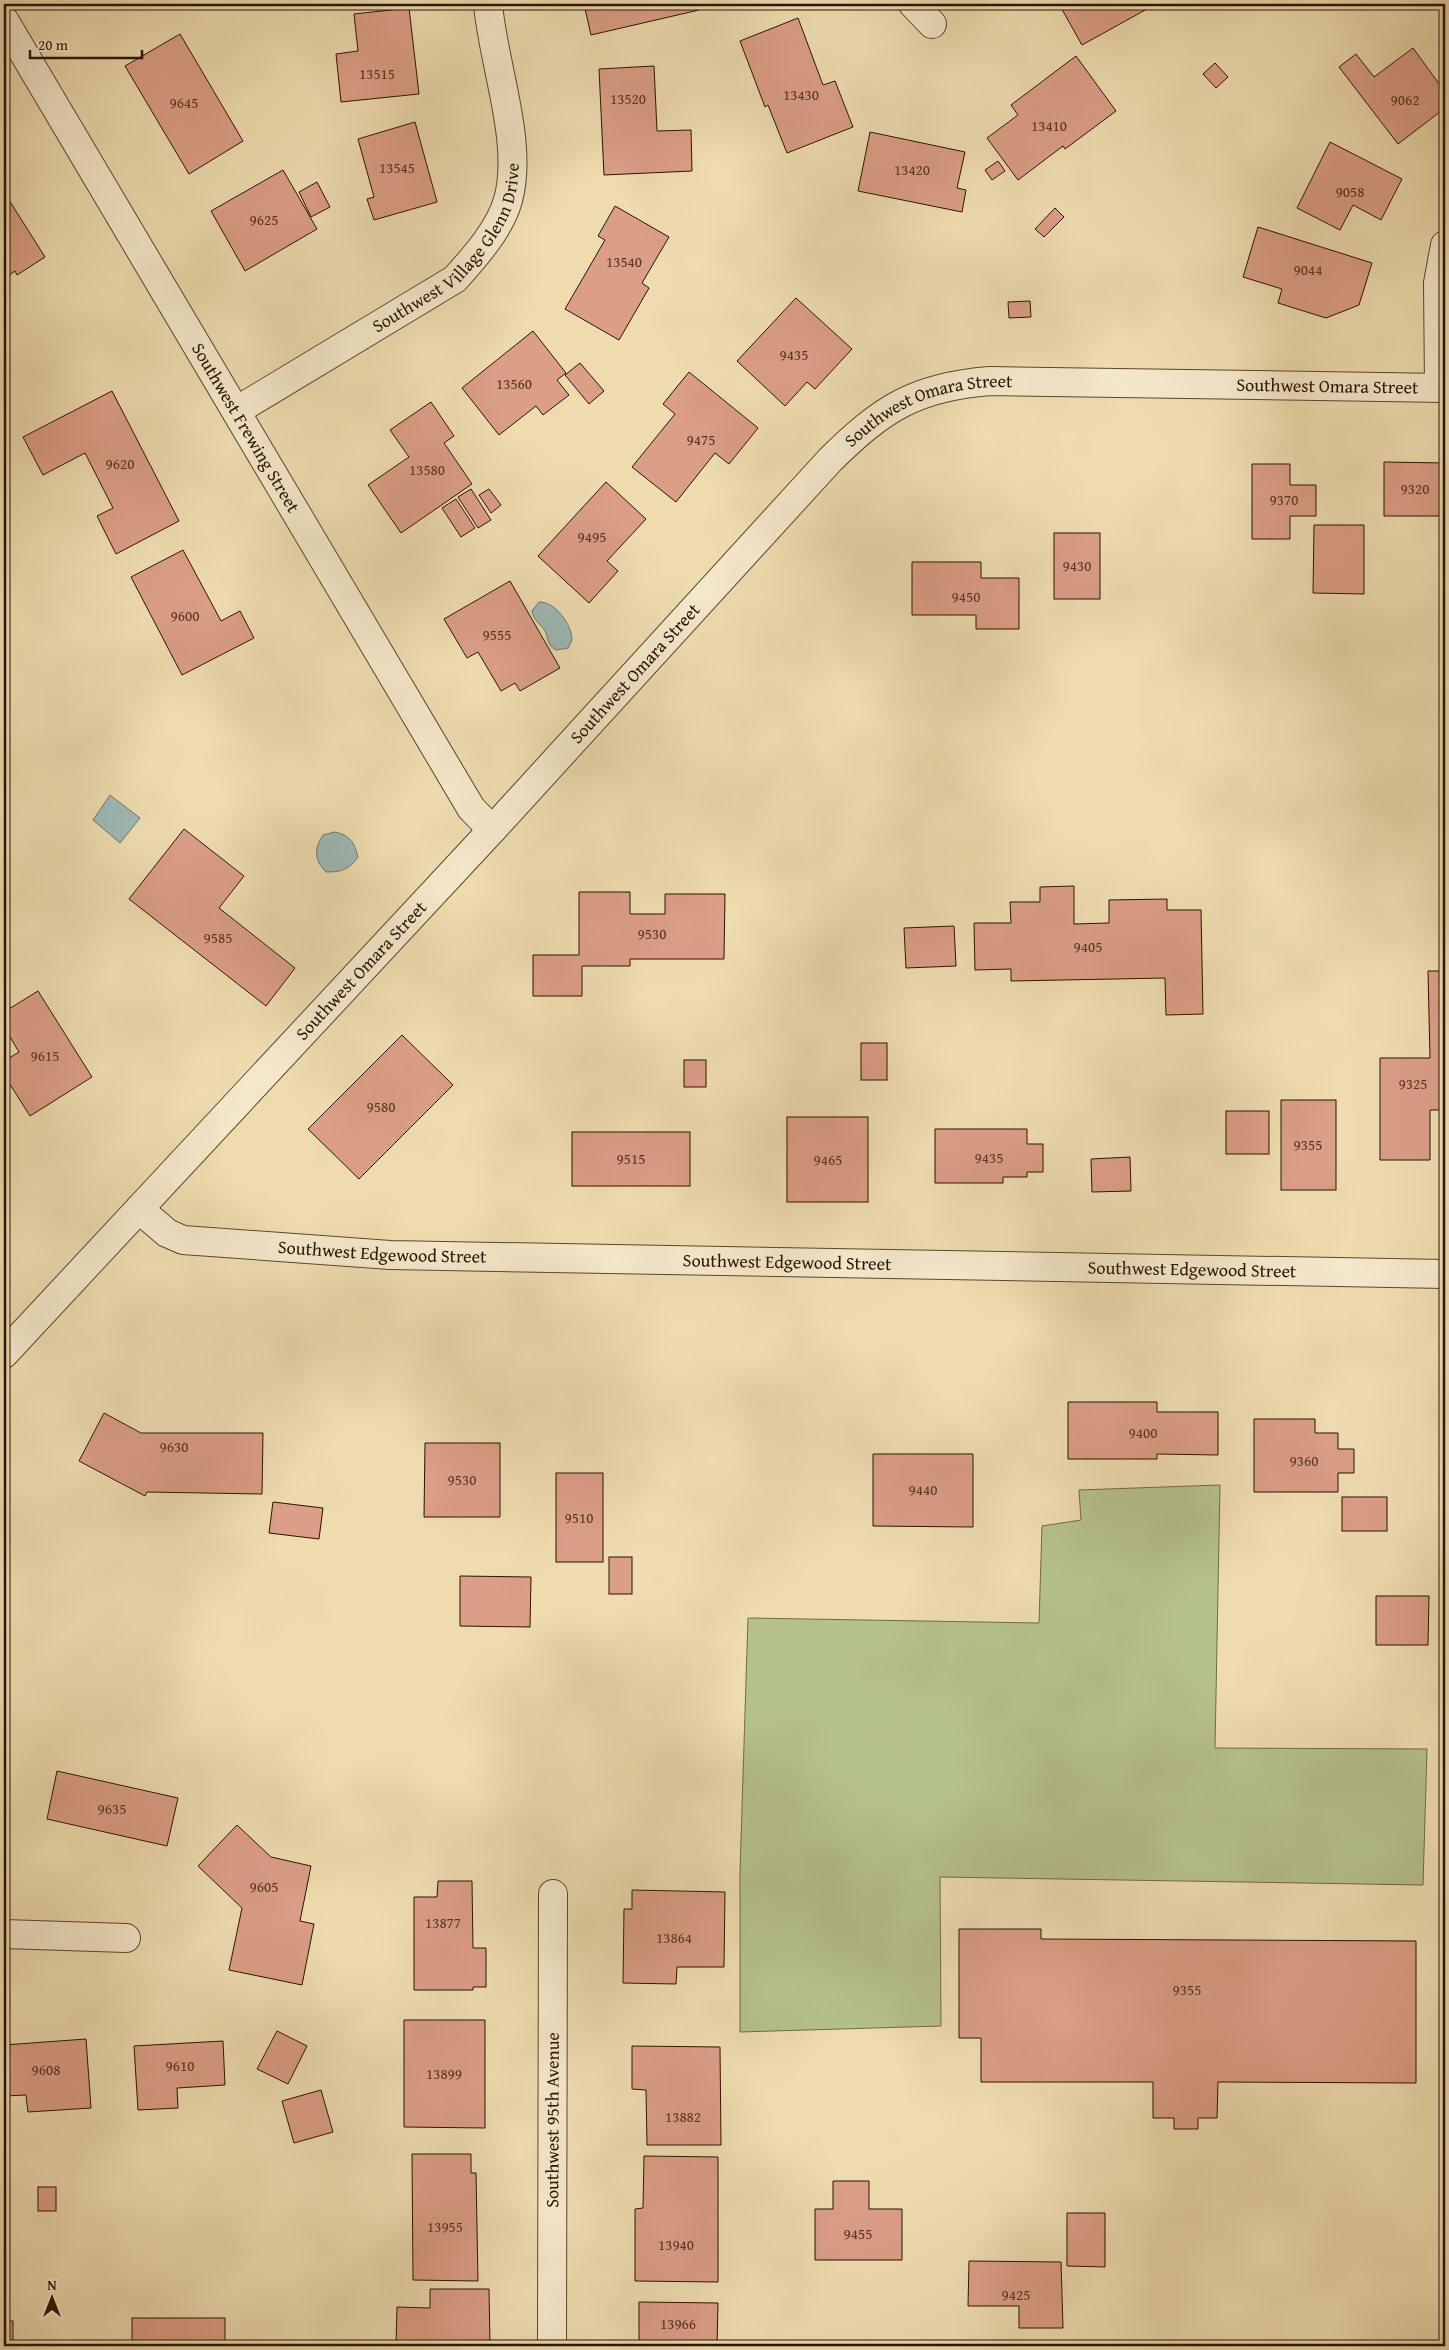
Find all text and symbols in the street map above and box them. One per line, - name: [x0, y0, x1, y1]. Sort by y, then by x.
- scale bar: [30, 28, 142, 60]
- text: 20 m: [38, 34, 69, 55]
- house number: 13515: [359, 63, 395, 84]
- house number: 13430: [783, 84, 819, 105]
- house number: 13520: [610, 88, 646, 109]
- house number: 9062: [1391, 89, 1419, 110]
- house number: 9645: [170, 92, 198, 113]
- house number: 13410: [1031, 115, 1067, 136]
- house number: 13545: [379, 157, 415, 178]
- house number: 13420: [894, 159, 930, 180]
- street label: Southwest Village Glenn Drive: [367, 163, 526, 339]
- house number: 9058: [1336, 181, 1364, 202]
- house number: 9625: [250, 209, 278, 230]
- house number: 13540: [606, 251, 642, 272]
- house number: 9044: [1294, 259, 1322, 280]
- street label: Southwest Frewing Street: [185, 337, 307, 518]
- house number: 9435: [780, 344, 808, 365]
- street label: Southwest Omara Street: [838, 367, 1013, 453]
- street label: Southwest Omara Street: [1236, 371, 1419, 401]
- house number: 13560: [496, 373, 532, 394]
- house number: 9475: [687, 429, 715, 450]
- house number: 9620: [106, 453, 134, 474]
- house number: 13580: [409, 459, 445, 480]
- house number: 9320: [1401, 478, 1429, 499]
- house number: 9370: [1270, 489, 1298, 510]
- house number: 9495: [578, 526, 606, 547]
- house number: 9430: [1063, 555, 1091, 576]
- house number: 9450: [952, 586, 980, 607]
- street label: Southwest Omara Street: [563, 596, 706, 749]
- house number: 9600: [171, 605, 199, 626]
- house number: 9555: [483, 624, 511, 645]
- street label: Southwest Omara Street: [289, 894, 433, 1046]
- house number: 9530: [638, 923, 666, 944]
- house number: 9585: [204, 927, 232, 948]
- house number: 9405: [1074, 936, 1102, 957]
- house number: 9615: [31, 1045, 59, 1066]
- house number: 9325: [1399, 1073, 1427, 1094]
- house number: 9580: [367, 1096, 395, 1117]
- house number: 9355: [1294, 1134, 1322, 1155]
- house number: 9435: [975, 1147, 1003, 1168]
- house number: 9515: [617, 1148, 645, 1169]
- house number: 9465: [814, 1149, 842, 1170]
- street label: Southwest Edgewood Street: [277, 1233, 487, 1270]
- street label: Southwest Edgewood Street: [682, 1246, 892, 1277]
- street label: Southwest Edgewood Street: [1087, 1254, 1297, 1284]
- house number: 9400: [1129, 1422, 1157, 1443]
- house number: 9630: [160, 1436, 188, 1457]
- house number: 9360: [1290, 1450, 1318, 1471]
- house number: 9530: [448, 1469, 476, 1490]
- house number: 9440: [909, 1479, 937, 1500]
- house number: 9510: [565, 1507, 593, 1528]
- house number: 9635: [98, 1798, 126, 1819]
- house number: 9605: [250, 1876, 278, 1897]
- house number: 13877: [425, 1912, 461, 1933]
- house number: 13864: [656, 1927, 692, 1948]
- house number: 9355: [1173, 1979, 1201, 2000]
- street label: Southwest 95th Avenue: [538, 2032, 566, 2208]
- house number: 9610: [166, 2055, 194, 2076]
- house number: 9608: [32, 2059, 60, 2080]
- house number: 13899: [426, 2063, 462, 2084]
- house number: 13882: [665, 2106, 701, 2127]
- house number: 13955: [427, 2216, 463, 2237]
- house number: 9455: [844, 2223, 872, 2244]
- house number: 13940: [658, 2234, 694, 2255]
- north arrow: [28, 2272, 78, 2322]
- text: N: [47, 2275, 57, 2295]
- house number: 9425: [1002, 2284, 1030, 2305]
- house number: 13966: [660, 2313, 696, 2334]

